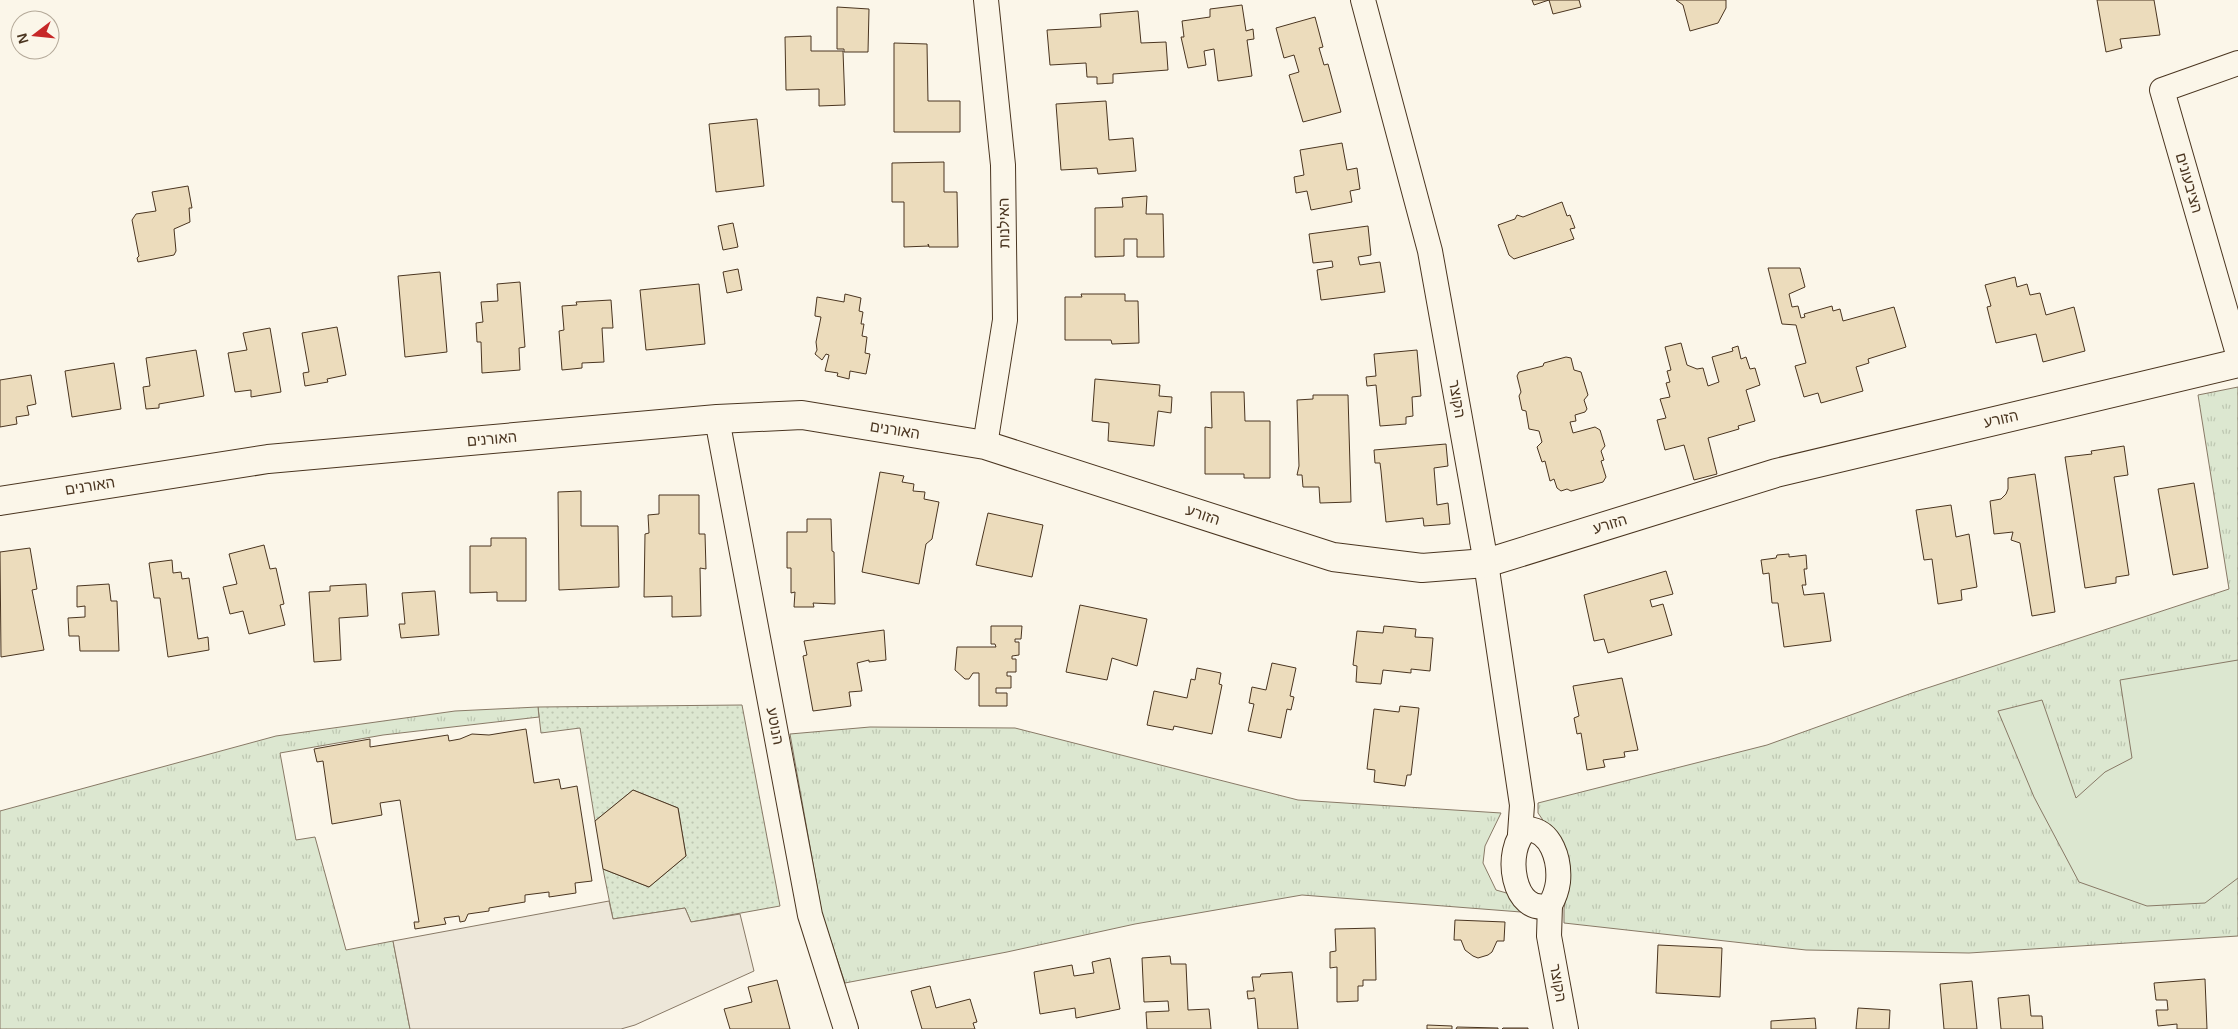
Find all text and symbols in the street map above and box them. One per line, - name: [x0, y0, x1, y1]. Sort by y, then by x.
- north arrow: [10, 10, 60, 60]
- text: N: [13, 32, 32, 46]
- street label: הציבעונים: [2173, 151, 2206, 215]
- street label: האילנות: [995, 197, 1012, 249]
- street label: הקוצר: [1446, 379, 1469, 419]
- street label: הזורע: [1982, 406, 2020, 431]
- street label: האורנים: [869, 417, 921, 442]
- street label: האורנים: [466, 428, 518, 449]
- street label: האורנים: [64, 473, 116, 498]
- street label: הזורע: [1184, 501, 1222, 528]
- street label: הזורע: [1591, 510, 1629, 537]
- street label: הנוטע: [764, 706, 787, 746]
- street label: הקוצר: [1547, 963, 1570, 1003]

